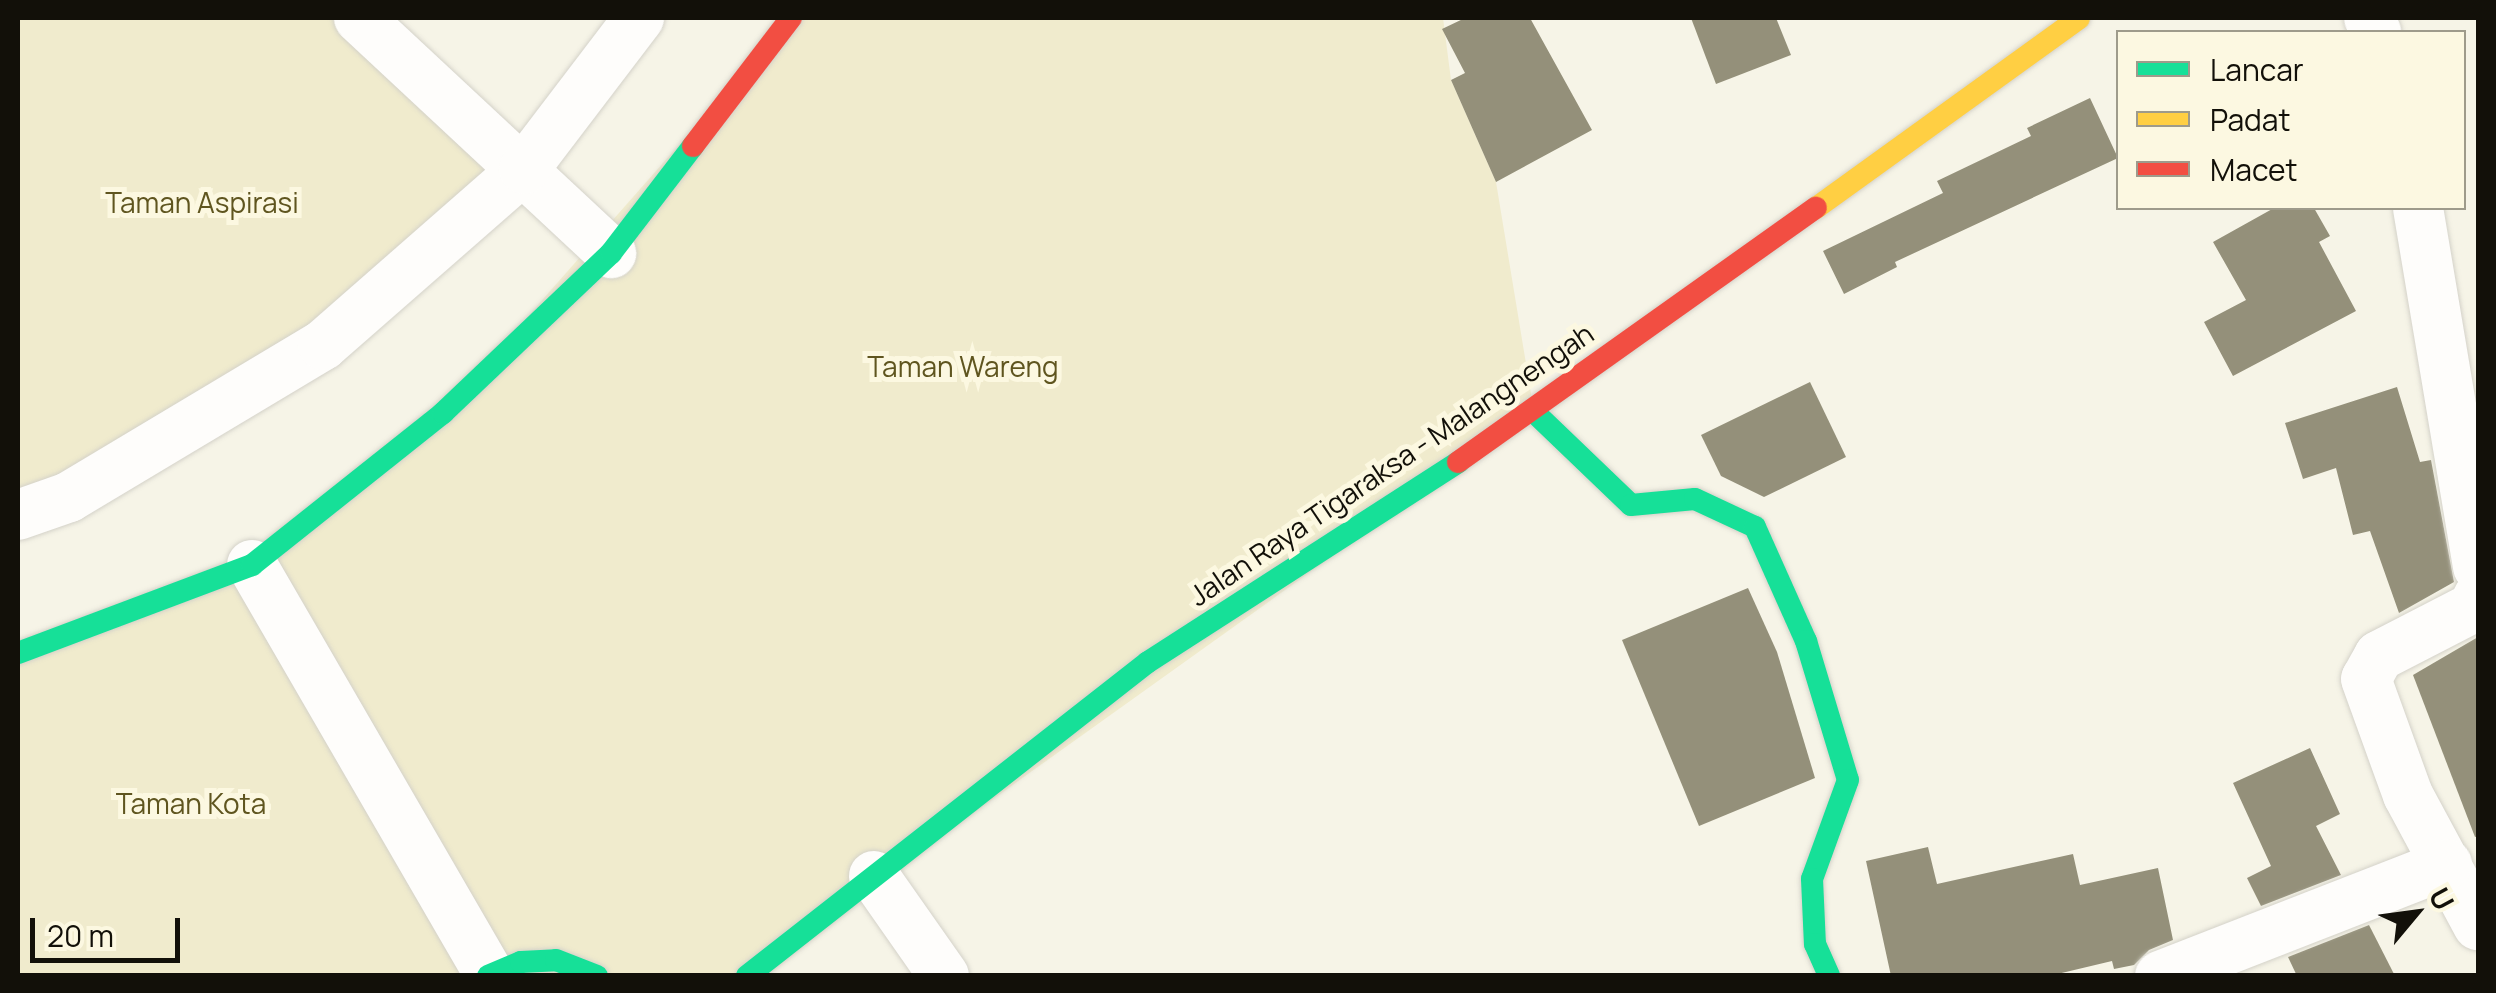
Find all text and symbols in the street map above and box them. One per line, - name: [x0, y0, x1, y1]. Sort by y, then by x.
- legend: [2116, 30, 2466, 210]
- text: Lancar: [2210, 49, 2304, 90]
- text: Padat: [2210, 99, 2291, 140]
- text: Macet: [2210, 149, 2298, 190]
- park label: Taman Aspirasi: [105, 185, 299, 219]
- street label: Jalan Raya Tigaraksa - Malangnengah: [1183, 316, 1599, 612]
- park label: Taman Wareng: [867, 349, 1059, 383]
- park label: Taman Kota: [116, 786, 266, 820]
- north arrow: [2366, 863, 2466, 963]
- text: U: [2421, 880, 2464, 916]
- scale bar: [35, 898, 185, 960]
- text: 20 m: [47, 915, 114, 956]

